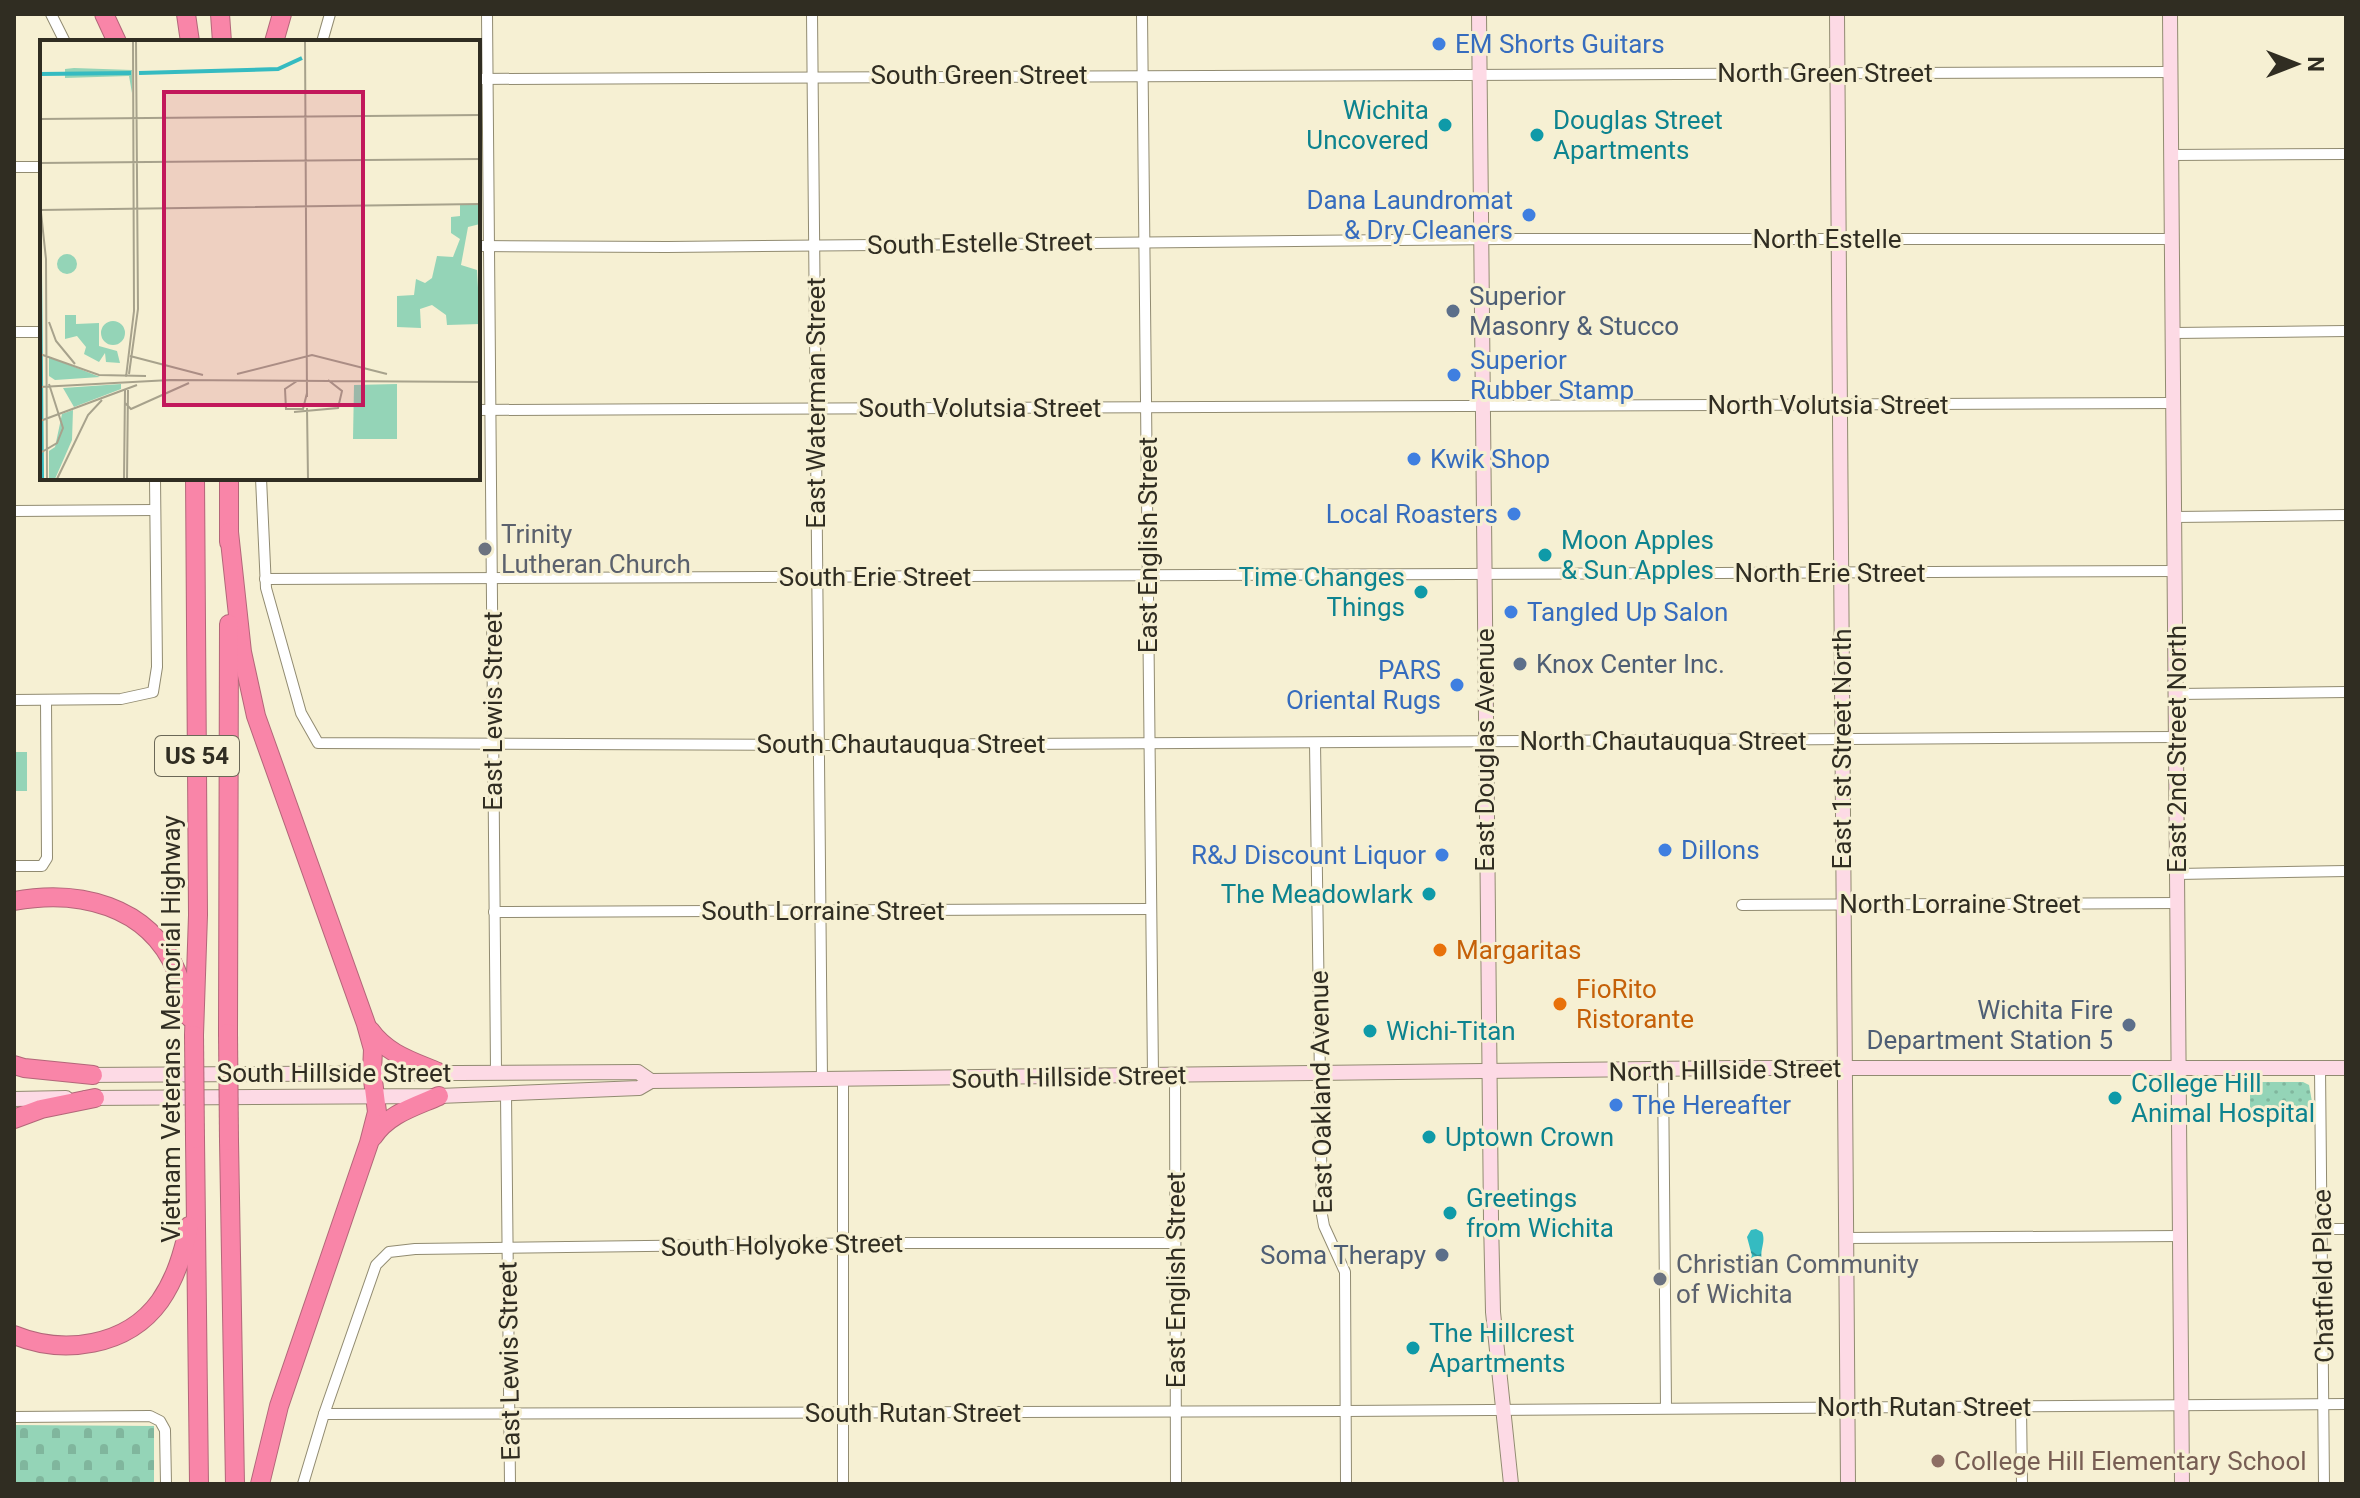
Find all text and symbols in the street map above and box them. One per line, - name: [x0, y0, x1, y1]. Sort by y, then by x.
- north arrow: [2256, 24, 2336, 104]
- place label: EM Shorts Guitars: [1455, 29, 1665, 59]
- marker: EM Shorts Guitars: [1430, 35, 1448, 53]
- inset map: [40, 40, 480, 480]
- text: N: [2303, 56, 2328, 72]
- street label: North Green Street: [1717, 58, 1933, 88]
- street label: South Green Street: [870, 60, 1088, 90]
- place label: Wichita Uncovered: [1306, 95, 1429, 155]
- place label: Douglas Street Apartments: [1553, 105, 1723, 165]
- marker: Wichita Uncovered: [1436, 116, 1454, 134]
- marker: Douglas Street Apartments: [1528, 126, 1546, 144]
- place label: Dana Laundromat & Dry Cleaners: [1307, 185, 1513, 245]
- marker: Dana Laundromat & Dry Cleaners: [1520, 206, 1538, 224]
- street label: North Estelle: [1752, 224, 1902, 254]
- street label: South Estelle Street: [867, 226, 1093, 260]
- street label: East Waterman Street: [801, 277, 831, 529]
- place label: Superior Masonry & Stucco: [1469, 281, 1679, 341]
- marker: Superior Masonry & Stucco: [1444, 302, 1462, 320]
- place label: Superior Rubber Stamp: [1470, 345, 1634, 405]
- marker: Superior Rubber Stamp: [1445, 366, 1463, 384]
- street label: North Volutsia Street: [1708, 390, 1948, 420]
- street label: South Volutsia Street: [859, 393, 1101, 423]
- street label: East English Street: [1133, 437, 1163, 653]
- place label: Kwik Shop: [1430, 444, 1550, 474]
- marker: Kwik Shop: [1405, 450, 1423, 468]
- place label: Local Roasters: [1326, 499, 1498, 529]
- marker: Local Roasters: [1505, 505, 1523, 523]
- place label: Trinity Lutheran Church: [501, 519, 691, 579]
- place label: Moon Apples & Sun Apples: [1561, 525, 1714, 585]
- marker: Trinity Lutheran Church: [476, 540, 494, 558]
- marker: Moon Apples & Sun Apples: [1536, 546, 1554, 564]
- street label: North Erie Street: [1735, 558, 1925, 588]
- street label: South Erie Street: [779, 562, 971, 592]
- place label: Time Changes Things: [1239, 562, 1405, 622]
- marker: Time Changes Things: [1412, 583, 1430, 601]
- place label: Tangled Up Salon: [1527, 597, 1728, 627]
- marker: Tangled Up Salon: [1502, 603, 1520, 621]
- street label: East Lewis Street: [478, 611, 508, 811]
- street label: East 2nd Street North: [2162, 625, 2192, 873]
- street label: East Douglas Avenue: [1470, 628, 1500, 872]
- street label: East 1st Street North: [1827, 629, 1857, 869]
- place label: Knox Center Inc.: [1536, 649, 1725, 679]
- place label: PARS Oriental Rugs: [1286, 655, 1441, 715]
- marker: Knox Center Inc.: [1511, 655, 1529, 673]
- marker: PARS Oriental Rugs: [1448, 676, 1466, 694]
- street label: North Chautauqua Street: [1519, 726, 1807, 756]
- street label: South Chautauqua Street: [757, 729, 1045, 759]
- road number: US 54: [155, 736, 239, 776]
- street label: Vietnam Veterans Memorial Highway: [156, 815, 186, 1243]
- place label: Dillons: [1681, 835, 1760, 865]
- place label: R&J Discount Liquor: [1191, 840, 1426, 870]
- marker: Dillons: [1656, 841, 1674, 859]
- marker: R&J Discount Liquor: [1433, 846, 1451, 864]
- place label: The Meadowlark: [1221, 879, 1414, 909]
- marker: The Meadowlark: [1420, 885, 1438, 903]
- street label: North Lorraine Street: [1839, 889, 2081, 919]
- street label: South Lorraine Street: [701, 896, 945, 926]
- place label: Margaritas: [1456, 935, 1581, 965]
- marker: Margaritas: [1431, 941, 1449, 959]
- street label: East Oakland Avenue: [1304, 970, 1338, 1214]
- place label: FioRito Ristorante: [1576, 974, 1694, 1034]
- marker: FioRito Ristorante: [1551, 995, 1569, 1013]
- place label: Wichita Fire Department Station 5: [1866, 995, 2113, 1055]
- place label: Wichi-Titan: [1386, 1016, 1516, 1046]
- marker: Wichita Fire Department Station 5: [2120, 1016, 2138, 1034]
- marker: Wichi-Titan: [1361, 1022, 1379, 1040]
- street label: North Hillside Street: [1608, 1053, 1842, 1087]
- street label: South Hillside Street: [217, 1058, 451, 1088]
- street label: South Hillside Street: [951, 1060, 1187, 1094]
- place label: College Hill Animal Hospital: [2131, 1068, 2315, 1128]
- marker: College Hill Animal Hospital: [2106, 1089, 2124, 1107]
- place label: The Hereafter: [1632, 1090, 1791, 1120]
- marker: The Hereafter: [1607, 1096, 1625, 1114]
- place label: Uptown Crown: [1445, 1122, 1614, 1152]
- marker: Uptown Crown: [1420, 1128, 1438, 1146]
- street label: East English Street: [1161, 1172, 1191, 1388]
- place label: Greetings from Wichita: [1466, 1183, 1614, 1243]
- street label: Chatfield Place: [2306, 1189, 2340, 1363]
- marker: Greetings from Wichita: [1441, 1204, 1459, 1222]
- street label: South Holyoke Street: [661, 1228, 903, 1262]
- place label: Soma Therapy: [1260, 1240, 1426, 1270]
- marker: Soma Therapy: [1433, 1246, 1451, 1264]
- place label: Christian Community of Wichita: [1676, 1249, 1919, 1309]
- street label: East Lewis Street: [492, 1261, 526, 1461]
- marker: Christian Community of Wichita: [1651, 1270, 1669, 1288]
- place label: The Hillcrest Apartments: [1429, 1318, 1574, 1378]
- marker: The Hillcrest Apartments: [1404, 1339, 1422, 1357]
- street label: North Rutan Street: [1817, 1392, 2031, 1422]
- street label: South Rutan Street: [805, 1398, 1021, 1428]
- place label: College Hill Elementary School: [1954, 1446, 2307, 1476]
- marker: College Hill Elementary School: [1929, 1452, 1947, 1470]

